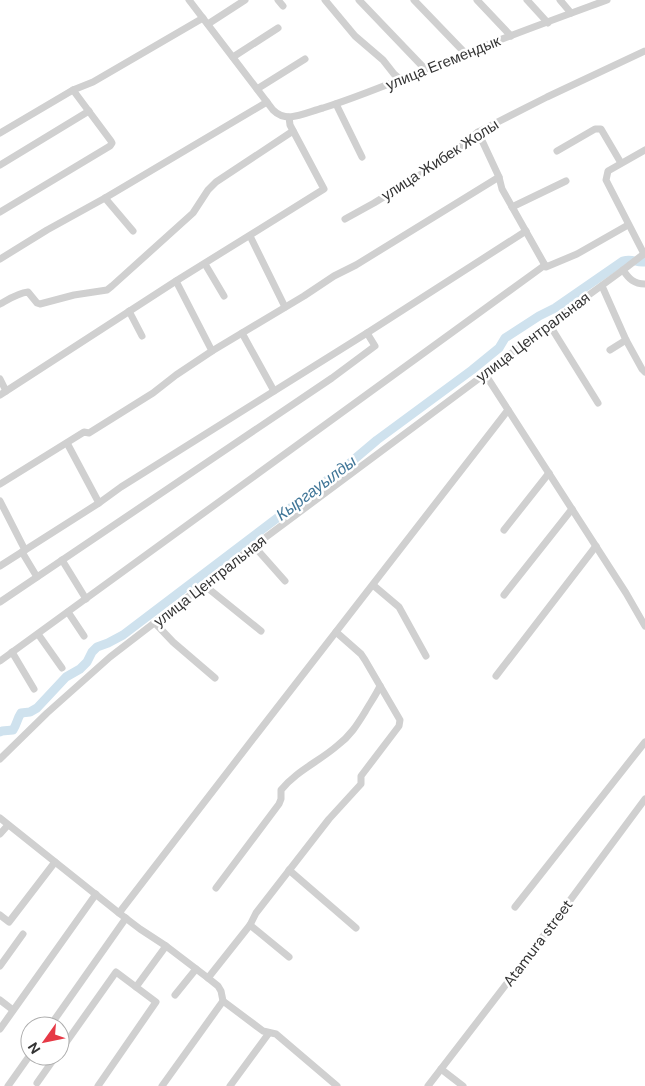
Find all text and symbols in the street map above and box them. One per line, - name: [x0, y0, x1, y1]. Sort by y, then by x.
- street label: улица Егемендык: [383, 31, 504, 95]
- street label: улица Жибек Жолы: [378, 115, 502, 205]
- street label: улица Центральная: [472, 288, 594, 386]
- water label: Кыргауылды: [272, 451, 361, 525]
- street label: улица Центральная: [150, 531, 270, 631]
- street label: Atamura street: [499, 895, 577, 991]
- north arrow: [20, 1016, 70, 1066]
- text: N: [24, 1039, 44, 1057]

